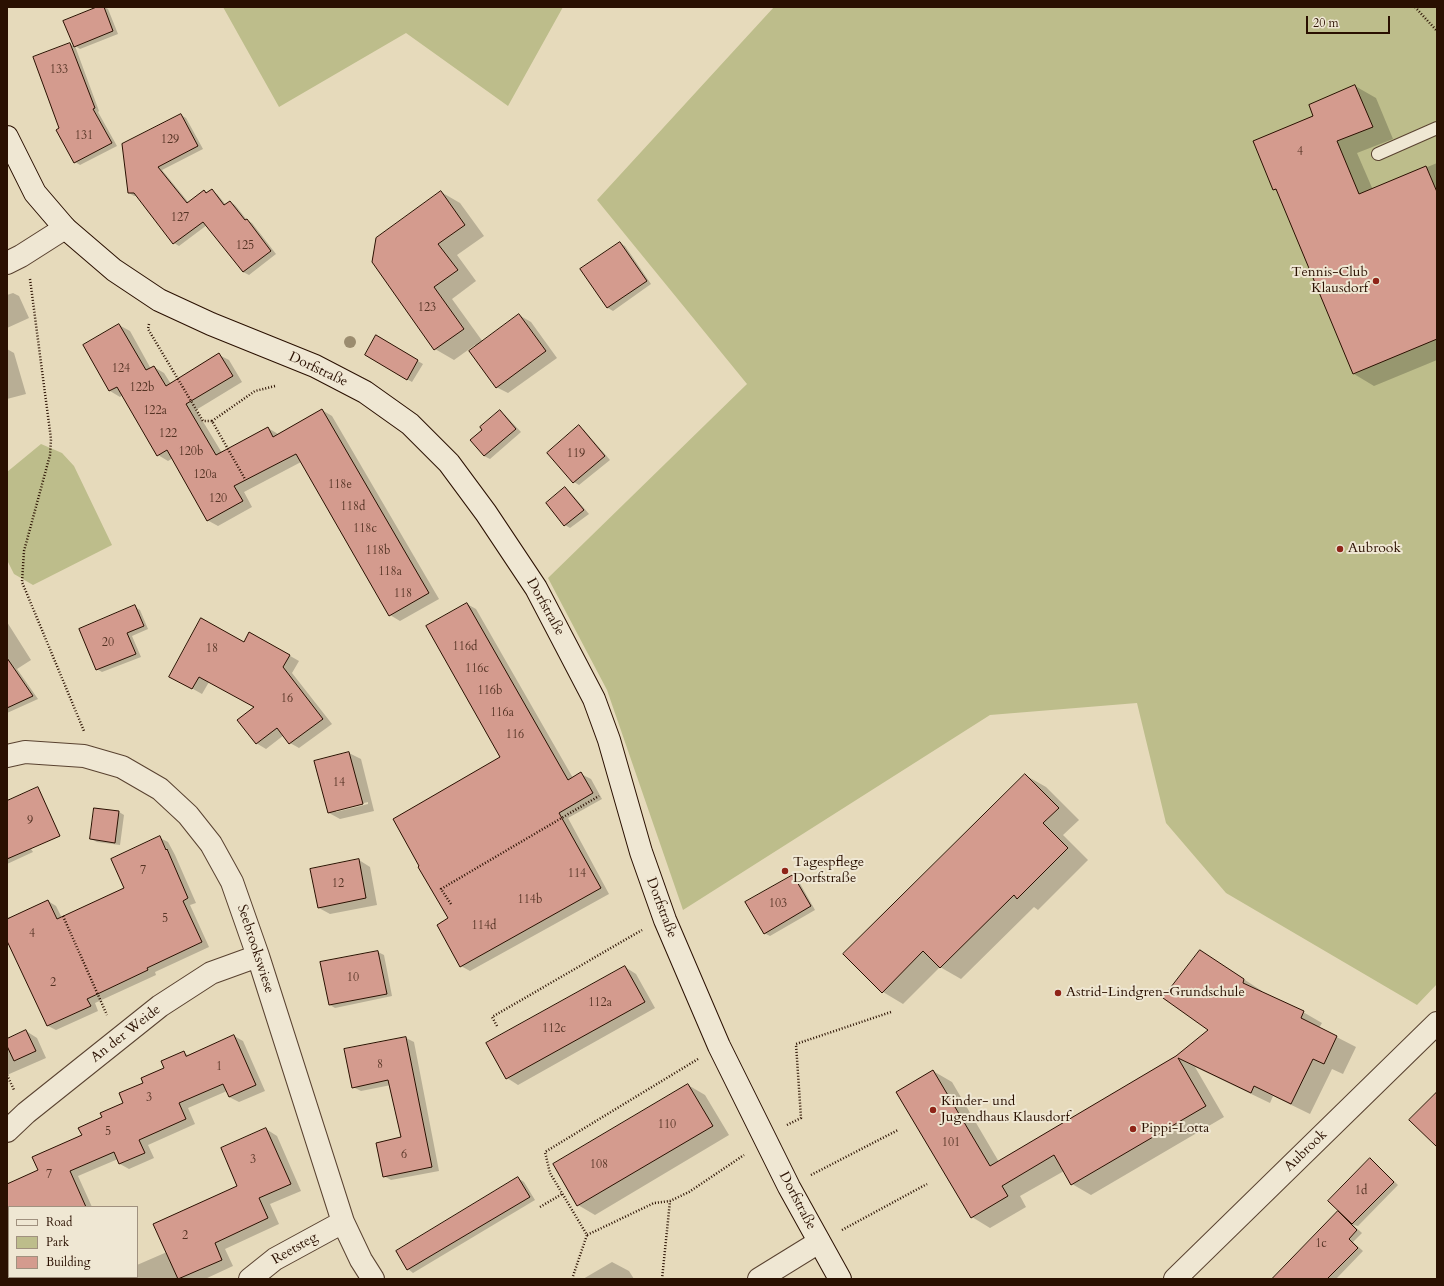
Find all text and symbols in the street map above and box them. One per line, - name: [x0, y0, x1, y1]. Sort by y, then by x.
- scale bar: [1308, 8, 1392, 34]
- text: 20 m: [1313, 15, 1339, 31]
- house number: 133: [50, 63, 68, 77]
- house number: 131: [75, 129, 93, 143]
- house number: 129: [161, 133, 179, 147]
- house number: 4: [1297, 145, 1303, 159]
- house number: 127: [171, 211, 189, 225]
- house number: 125: [236, 239, 254, 253]
- place label: Tennis-Club Klausdorf: [1291, 265, 1368, 298]
- marker: Tennis-Club Klausdorf: [1371, 276, 1381, 286]
- house number: 123: [418, 301, 436, 315]
- street label: Dorfstraße: [286, 349, 350, 391]
- house number: 124: [112, 362, 130, 376]
- house number: 122b: [130, 381, 154, 395]
- house number: 122a: [143, 404, 167, 418]
- house number: 122: [159, 427, 177, 441]
- house number: 120b: [179, 445, 203, 459]
- house number: 119: [567, 447, 585, 461]
- house number: 120a: [193, 468, 217, 482]
- house number: 118e: [328, 478, 352, 492]
- house number: 120: [209, 492, 227, 506]
- house number: 118d: [341, 500, 365, 514]
- house number: 118c: [353, 522, 377, 536]
- place label: Aubrook: [1348, 541, 1401, 557]
- house number: 118b: [366, 544, 390, 558]
- marker: Aubrook: [1335, 544, 1345, 554]
- house number: 118a: [378, 565, 402, 579]
- street label: Dorfstraße: [522, 575, 568, 639]
- house number: 118: [394, 587, 412, 601]
- house number: 20: [102, 636, 114, 650]
- house number: 116d: [453, 640, 477, 654]
- house number: 18: [206, 642, 218, 656]
- house number: 116c: [465, 662, 489, 676]
- house number: 116b: [478, 684, 502, 698]
- house number: 16: [281, 692, 293, 706]
- house number: 116a: [490, 706, 514, 720]
- house number: 116: [506, 728, 524, 742]
- house number: 14: [333, 776, 345, 790]
- house number: 9: [27, 814, 33, 828]
- place label: Tagespflege Dorfstraße: [793, 855, 864, 888]
- house number: 7: [140, 864, 146, 878]
- marker: Tagespflege Dorfstraße: [780, 866, 790, 876]
- house number: 114: [568, 867, 586, 881]
- street label: Dorfstraße: [642, 875, 680, 941]
- house number: 12: [332, 877, 344, 891]
- house number: 114b: [518, 893, 542, 907]
- house number: 103: [769, 897, 787, 911]
- street label: Seebrookswiese: [233, 903, 277, 995]
- house number: 5: [162, 912, 168, 926]
- house number: 114d: [472, 919, 496, 933]
- house number: 4: [29, 927, 35, 941]
- house number: 10: [347, 971, 359, 985]
- house number: 2: [50, 976, 56, 990]
- place label: Astrid-Lindgren-Grundschule: [1066, 985, 1245, 1001]
- marker: Astrid-Lindgren-Grundschule: [1053, 988, 1063, 998]
- house number: 112a: [588, 996, 612, 1010]
- street label: An der Weide: [88, 1002, 164, 1066]
- house number: 112c: [542, 1022, 566, 1036]
- house number: 8: [377, 1058, 383, 1072]
- house number: 1: [216, 1060, 222, 1074]
- house number: 3: [146, 1091, 152, 1105]
- place label: Kinder- und Jugendhaus Klausdorf: [941, 1094, 1070, 1126]
- marker: Kinder- und Jugendhaus Klausdorf: [928, 1105, 938, 1115]
- house number: 110: [658, 1118, 676, 1132]
- place label: Pippi-Lotta: [1141, 1121, 1209, 1137]
- marker: Pippi-Lotta: [1128, 1124, 1138, 1134]
- house number: 5: [105, 1125, 111, 1139]
- street label: Aubrook: [1281, 1127, 1331, 1175]
- house number: 101: [942, 1136, 960, 1150]
- house number: 6: [401, 1148, 407, 1162]
- house number: 3: [250, 1153, 256, 1167]
- house number: 108: [590, 1158, 608, 1172]
- house number: 7: [46, 1168, 52, 1182]
- street label: Dorfstraße: [775, 1169, 819, 1233]
- house number: 1d: [1355, 1184, 1367, 1198]
- legend: [8, 1206, 138, 1278]
- text: Road: [46, 1214, 72, 1230]
- house number: 2: [182, 1229, 188, 1243]
- street label: Reetsteg: [269, 1229, 321, 1269]
- text: Park: [46, 1234, 69, 1250]
- house number: 1c: [1315, 1237, 1327, 1251]
- text: Building: [46, 1254, 90, 1270]

